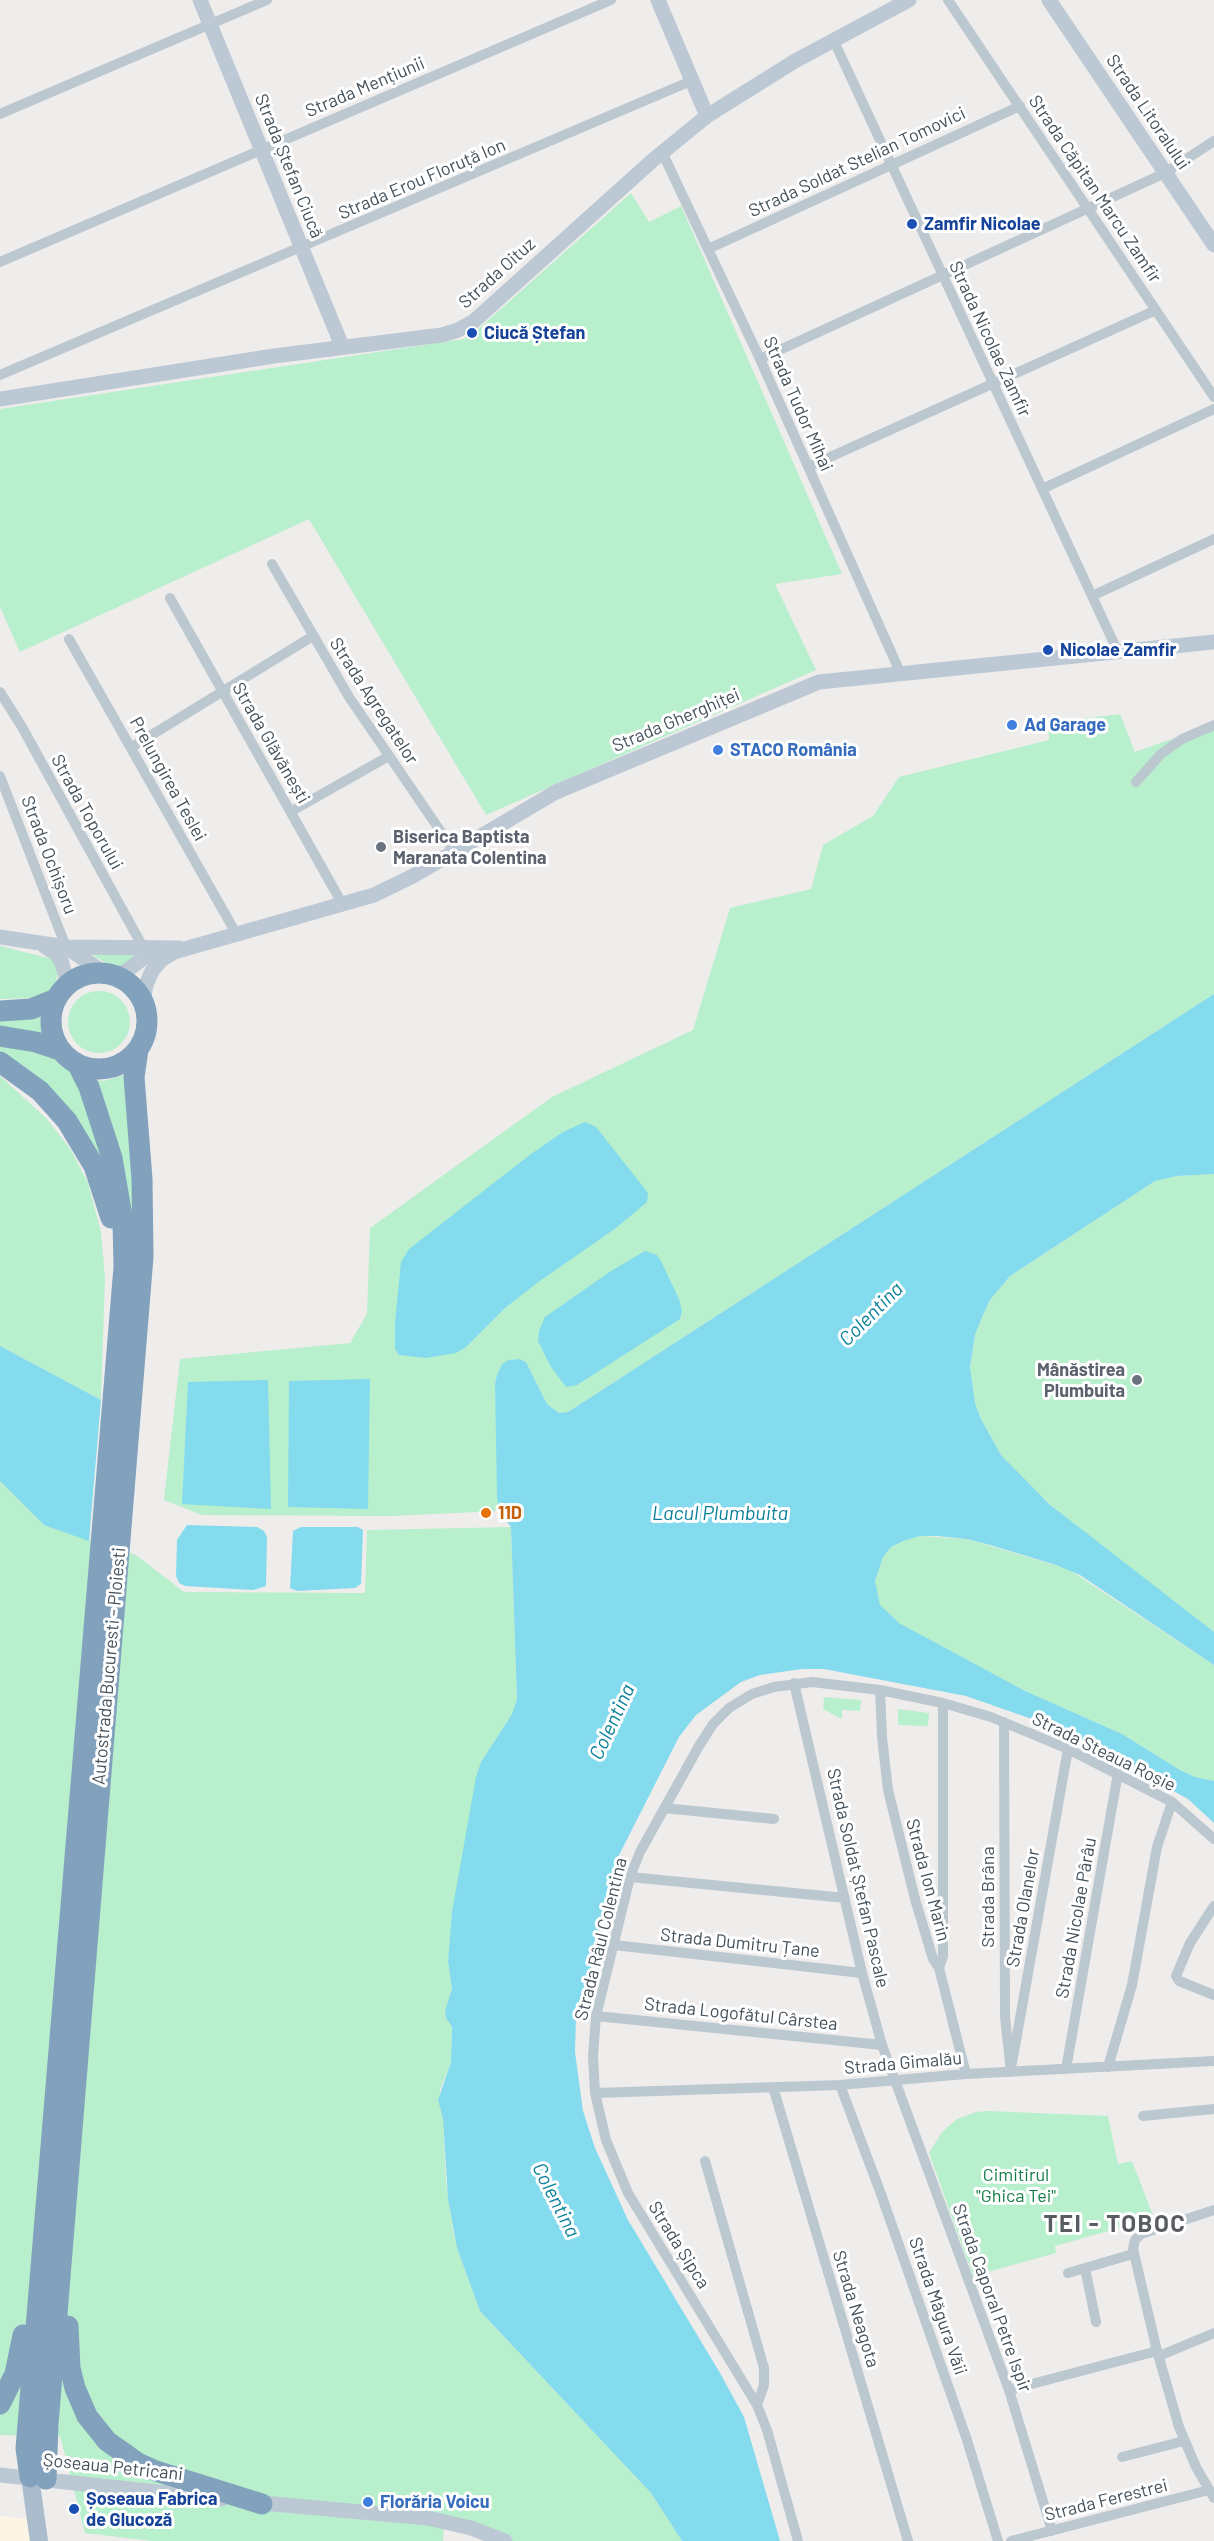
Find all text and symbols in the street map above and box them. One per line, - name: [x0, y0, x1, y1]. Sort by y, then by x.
- street label: Strada Litoralului: [1102, 50, 1194, 174]
- street label: Strada Mențiunii: [302, 52, 428, 122]
- street label: Strada Ștefan Ciucă: [250, 91, 328, 241]
- street label: Strada Căpitan Marcu Zamfir: [1024, 91, 1166, 287]
- street label: Strada Soldat Stelian Tomovici: [745, 102, 969, 222]
- street label: Strada Erou Floruță Ion: [335, 134, 509, 224]
- place label: Zamfir Nicolae: [924, 213, 1040, 235]
- marker: Zamfir Nicolae: [905, 217, 919, 231]
- street label: Strada Oituz: [454, 233, 540, 313]
- street label: Strada Nicolae Zamfir: [944, 258, 1036, 420]
- place label: Ciucă Ștefan: [484, 322, 585, 344]
- marker: Ciucă Ștefan: [465, 326, 479, 340]
- street label: Strada Tudor Mihai: [759, 333, 837, 475]
- street label: Strada Agregatelor: [325, 634, 423, 768]
- place label: Nicolae Zamfir: [1060, 639, 1176, 661]
- marker: Nicolae Zamfir: [1041, 643, 1055, 657]
- street label: Strada Glăvănești: [228, 679, 314, 807]
- street label: Strada Gherghiței: [609, 683, 743, 757]
- street label: Prelungirea Teslei: [125, 713, 211, 845]
- place label: Ad Garage: [1024, 714, 1106, 736]
- marker: Ad Garage: [1005, 718, 1019, 732]
- place label: STACO România: [730, 739, 857, 761]
- marker: STACO România: [711, 743, 725, 757]
- street label: Strada Toporului: [46, 751, 128, 873]
- street label: Strada Ochișoru: [17, 793, 81, 917]
- place label: Biserica Baptista Maranata Colentina: [393, 826, 547, 868]
- marker: Biserica Baptista Maranata Colentina: [374, 840, 388, 854]
- water label: Colentina: [834, 1277, 908, 1351]
- place label: Mânăstirea Plumbuita: [1037, 1359, 1125, 1402]
- marker: Mânăstirea Plumbuita: [1130, 1373, 1144, 1387]
- water label: Lacul Plumbuita: [652, 1501, 788, 1525]
- place label: 11D: [498, 1502, 522, 1524]
- marker: 11D: [479, 1506, 493, 1520]
- street label: Autostrada Bucuresti - Ploiesti: [88, 1546, 130, 1786]
- water label: Colentina: [584, 1680, 640, 1764]
- street label: Strada Steaua Roșie: [1029, 1708, 1179, 1796]
- street label: Strada Soldat Ștefan Pascale: [822, 1766, 894, 1990]
- street label: Strada Ion Marin: [901, 1816, 955, 1944]
- street label: Strada Nicolae Pârâu: [1051, 1836, 1101, 2000]
- street label: Strada Brâna: [977, 1846, 999, 1948]
- street label: Strada Olanelor: [1002, 1847, 1044, 1969]
- street label: Strada Râul Colentina: [570, 1855, 632, 2023]
- street label: Strada Dumitru Țane: [659, 1924, 821, 1962]
- street label: Strada Logofătul Cârstea: [643, 1993, 839, 2035]
- street label: Strada Gimalău: [843, 2047, 963, 2079]
- water label: Colentina: [527, 2159, 585, 2241]
- park label: Cimitirul "Ghica Tei": [976, 2164, 1056, 2206]
- street label: Strada Șipca: [644, 2197, 714, 2293]
- street label: Strada Caporal Petre Ispir: [948, 2201, 1036, 2395]
- district label: TEI - TOBOC: [1044, 2210, 1186, 2238]
- street label: Strada Măgura Văii: [904, 2234, 972, 2378]
- street label: Strada Neagota: [828, 2248, 884, 2370]
- street label: Șoseaua Petricani: [42, 2449, 184, 2485]
- street label: Strada Ferestrei: [1042, 2474, 1170, 2526]
- place label: Șoseaua Fabrica de Glucoză: [86, 2488, 217, 2530]
- place label: Florăria Voicu: [380, 2491, 490, 2513]
- marker: Florăria Voicu: [361, 2495, 375, 2509]
- marker: Șoseaua Fabrica de Glucoză: [67, 2502, 81, 2516]

